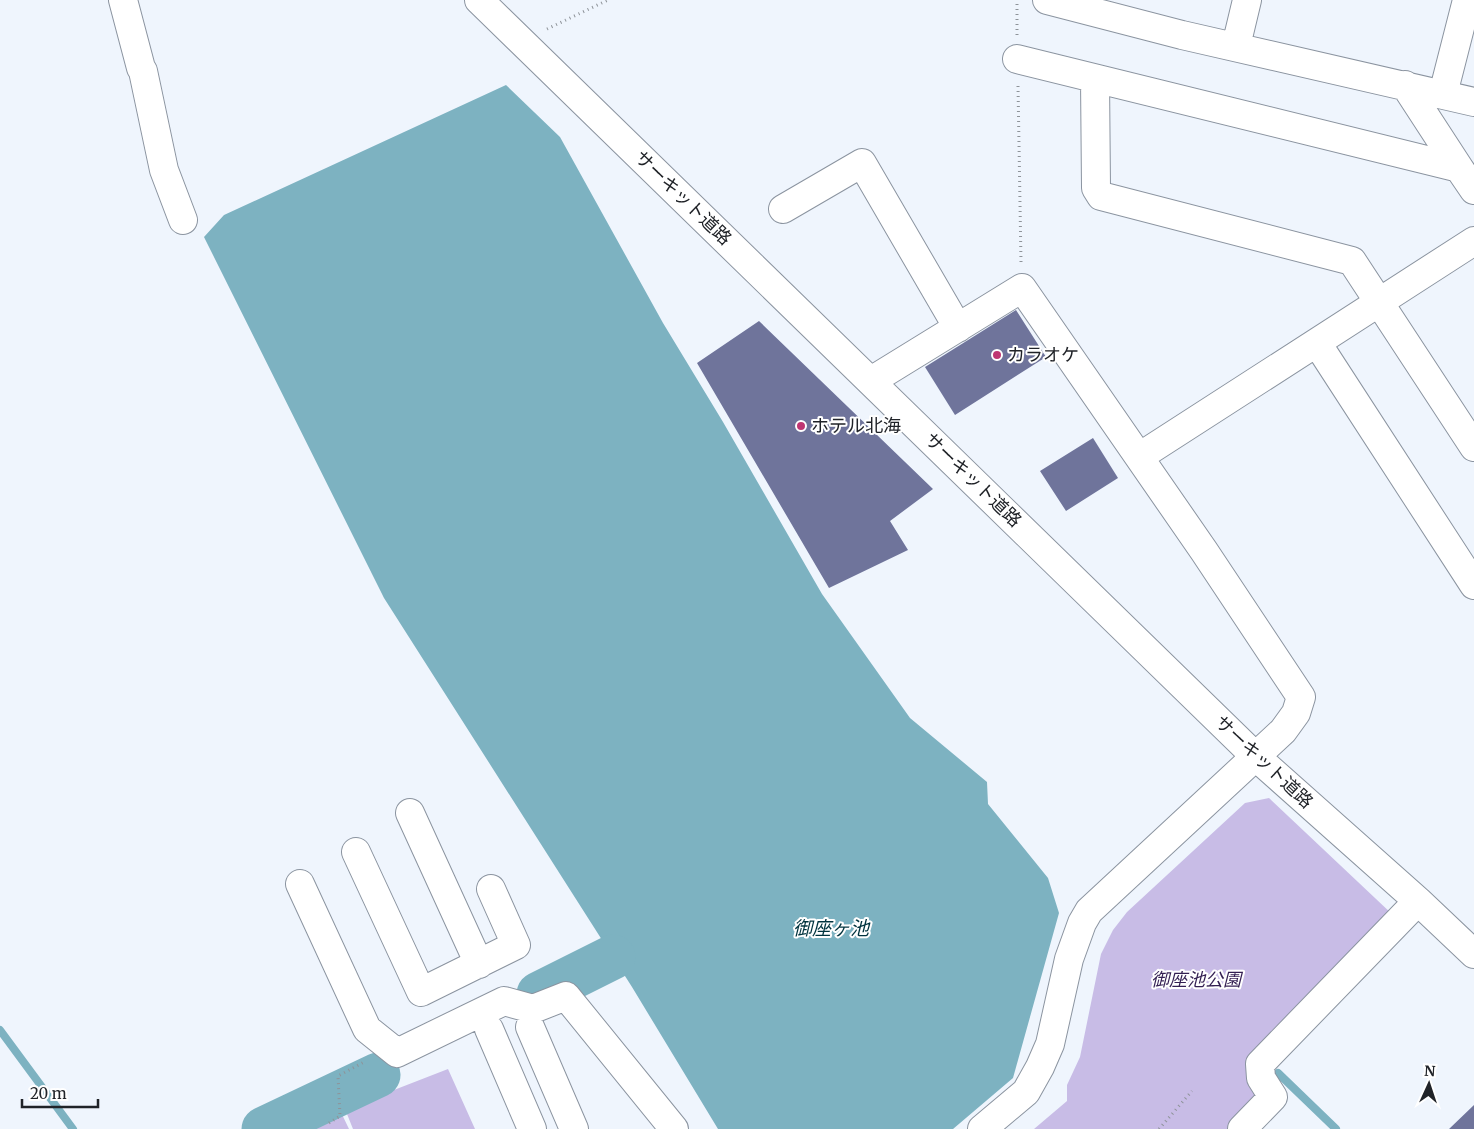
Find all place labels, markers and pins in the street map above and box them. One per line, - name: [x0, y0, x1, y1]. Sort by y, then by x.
- place label: カラオケ: [1007, 343, 1079, 366]
- marker: カラオケ: [991, 349, 1003, 361]
- place label: ホテル北海: [811, 414, 901, 437]
- marker: ホテル北海: [795, 420, 807, 432]

